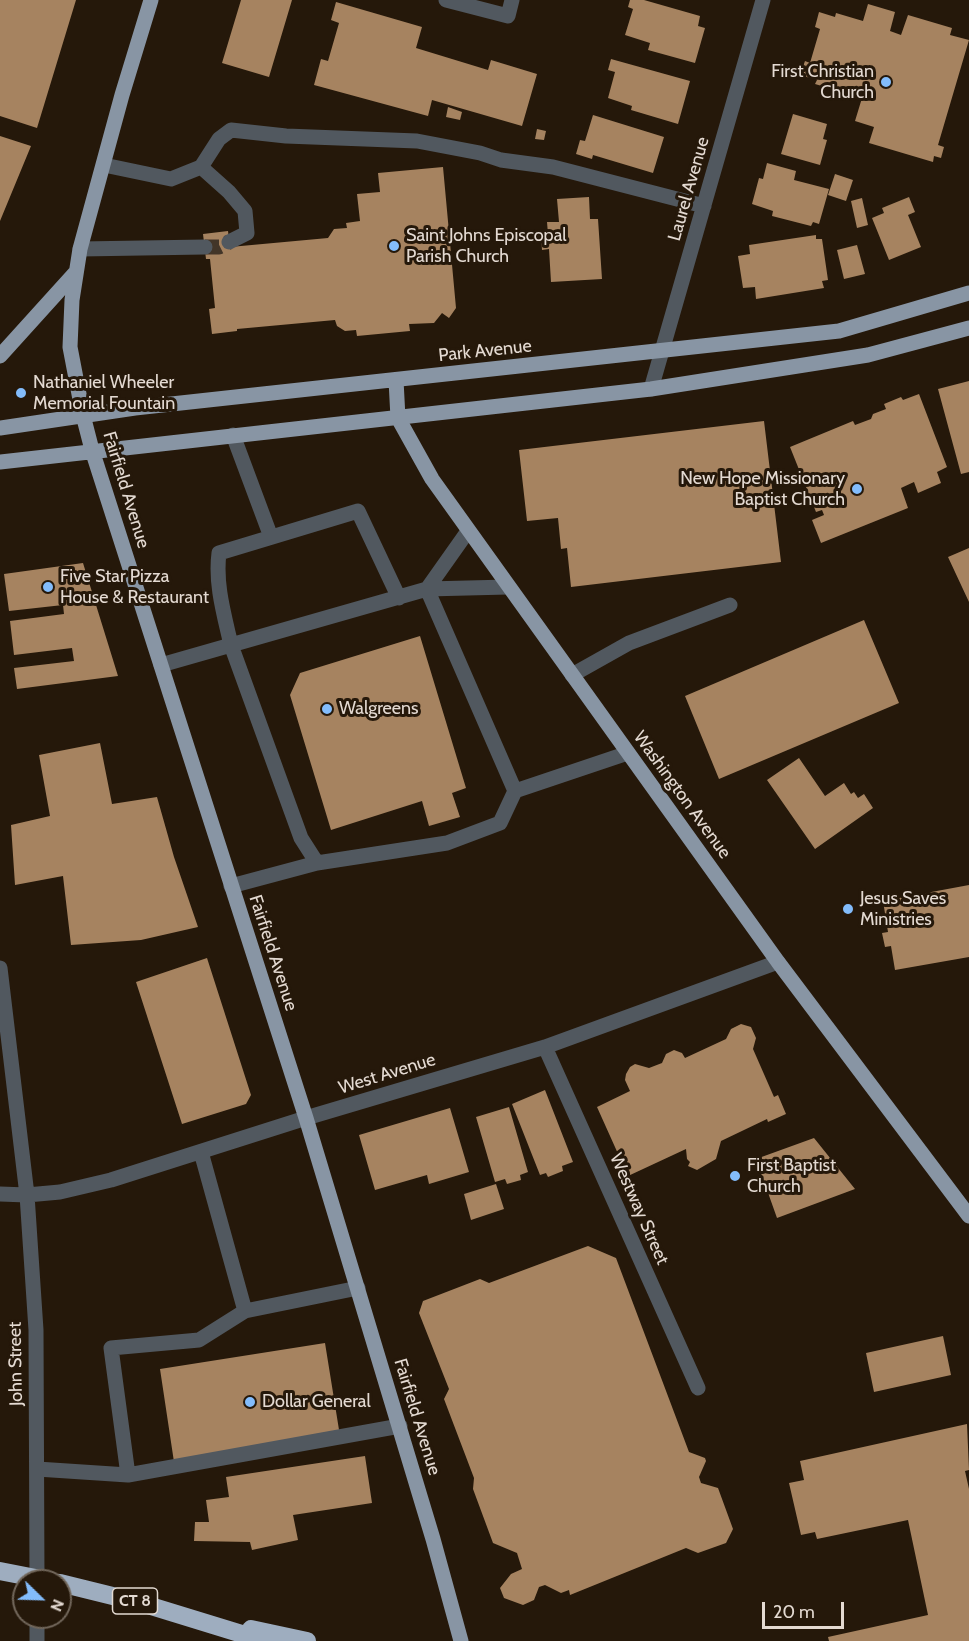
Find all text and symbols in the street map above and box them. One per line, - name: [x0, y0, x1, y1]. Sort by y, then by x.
- place label: First Christian Church: [771, 61, 874, 104]
- marker: First Christian Church: [879, 75, 893, 89]
- street label: Laurel Avenue: [664, 135, 714, 243]
- place label: Saint Johns Episcopal Parish Church: [406, 225, 567, 268]
- marker: Saint Johns Episcopal Parish Church: [387, 239, 401, 253]
- street label: Park Avenue: [437, 335, 533, 367]
- place label: Nathaniel Wheeler Memorial Fountain: [33, 372, 175, 415]
- marker: Nathaniel Wheeler Memorial Fountain: [14, 386, 28, 400]
- street label: Fairfield Avenue: [98, 429, 154, 551]
- place label: New Hope Missionary Baptist Church: [680, 468, 845, 510]
- marker: New Hope Missionary Baptist Church: [850, 482, 864, 496]
- place label: Five Star Pizza House & Restaurant: [60, 566, 209, 608]
- marker: Five Star Pizza House & Restaurant: [41, 580, 55, 594]
- place label: Walgreens: [339, 698, 419, 720]
- marker: Walgreens: [320, 702, 334, 716]
- street label: Washington Avenue: [629, 727, 735, 863]
- place label: Jesus Saves Ministries: [860, 888, 946, 930]
- street label: Fairfield Avenue: [244, 892, 302, 1014]
- marker: Jesus Saves Ministries: [841, 902, 855, 916]
- street label: West Avenue: [336, 1049, 438, 1099]
- street label: Westway Street: [605, 1150, 673, 1268]
- place label: First Baptist Church: [747, 1155, 836, 1198]
- marker: First Baptist Church: [728, 1169, 742, 1183]
- street label: John Street: [4, 1322, 28, 1406]
- street label: Fairfield Avenue: [389, 1356, 445, 1478]
- place label: Dollar General: [262, 1391, 371, 1413]
- marker: Dollar General: [243, 1395, 257, 1409]
- north arrow: [12, 1569, 72, 1629]
- road number: CT 8: [112, 1588, 158, 1614]
- scale bar: [765, 1590, 848, 1628]
- text: N: [46, 1597, 68, 1614]
- text: 20 m: [773, 1601, 815, 1623]

